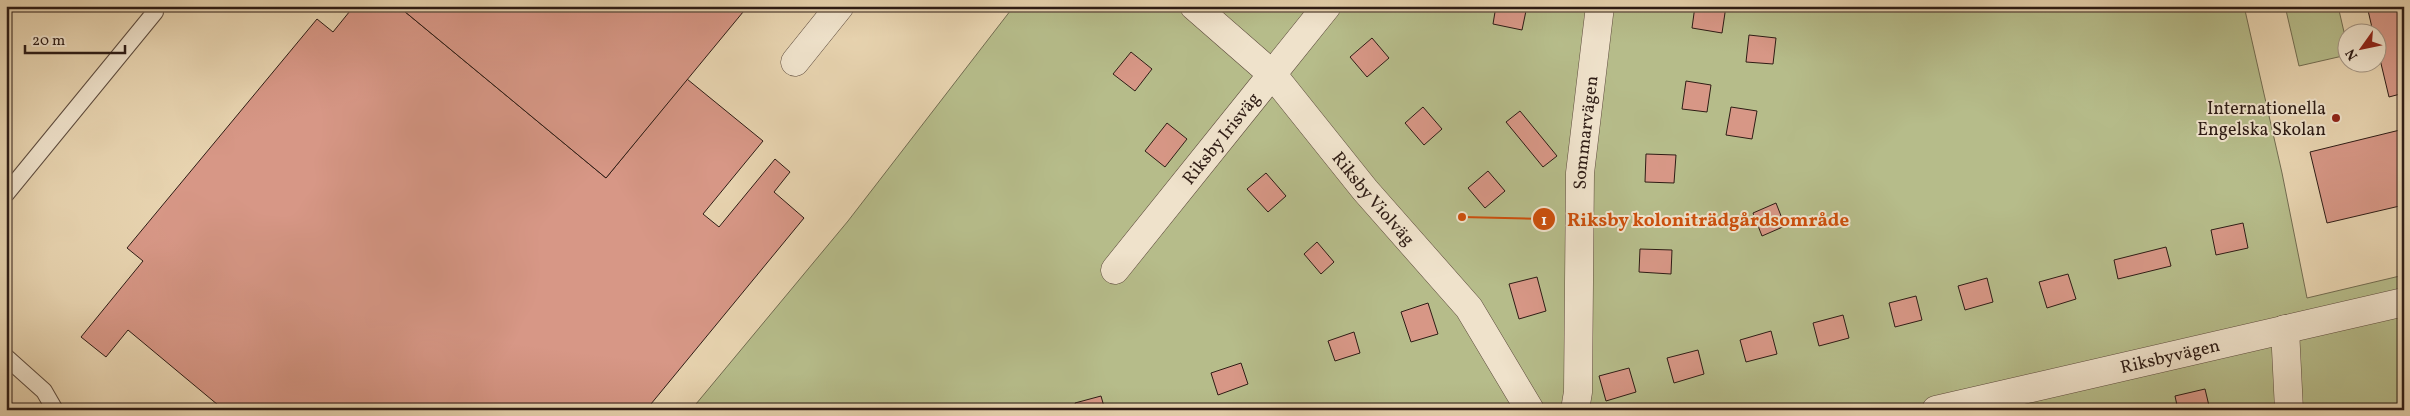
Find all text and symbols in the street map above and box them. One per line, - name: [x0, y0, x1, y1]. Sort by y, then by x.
- scale bar: [25, 22, 125, 54]
- north arrow: [2338, 22, 2388, 72]
- text: 20 m: [32, 31, 65, 52]
- text: N: [2342, 45, 2363, 64]
- street label: Sommarvägen: [1569, 74, 1606, 190]
- street label: Riksby Irisväg: [1177, 88, 1267, 191]
- place label: Internationella Engelska Skolan: [2197, 97, 2326, 143]
- marker: Internationella Engelska Skolan: [2330, 112, 2342, 124]
- street label: Riksby Violväg: [1325, 147, 1420, 252]
- callout: Riksby koloniträdgårdsområde: [1531, 202, 1859, 236]
- text: Riksby koloniträdgårdsområde: [1567, 208, 1849, 234]
- text: 1: [1541, 211, 1547, 232]
- street label: Riksbyvägen: [2118, 334, 2223, 381]

